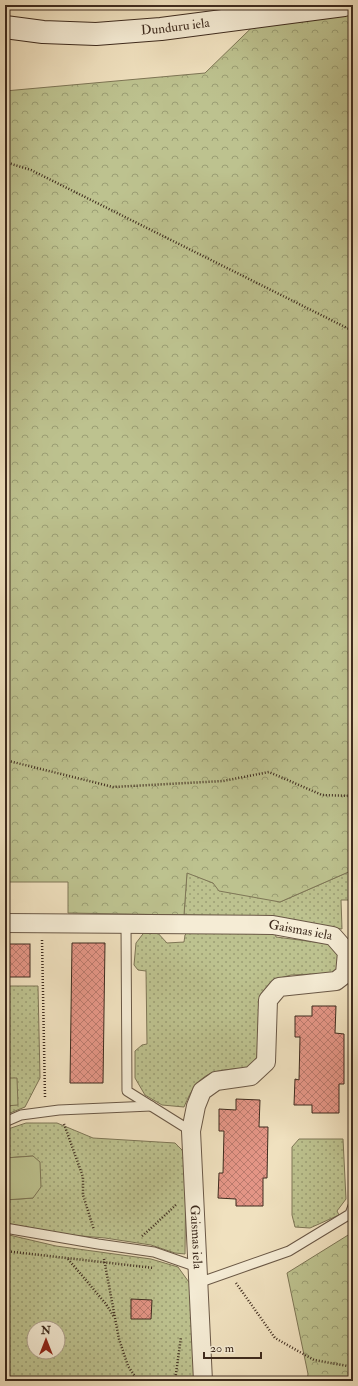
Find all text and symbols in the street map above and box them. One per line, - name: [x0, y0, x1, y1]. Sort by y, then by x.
- street label: Dunduru iela: [140, 15, 211, 39]
- street label: Gaismas iela: [267, 916, 334, 944]
- street label: Gaismas iela: [187, 1204, 206, 1270]
- north arrow: [26, 1320, 66, 1360]
- text: N: [40, 1324, 52, 1337]
- scale bar: [204, 1334, 261, 1360]
- text: 20 m: [210, 1341, 235, 1356]

